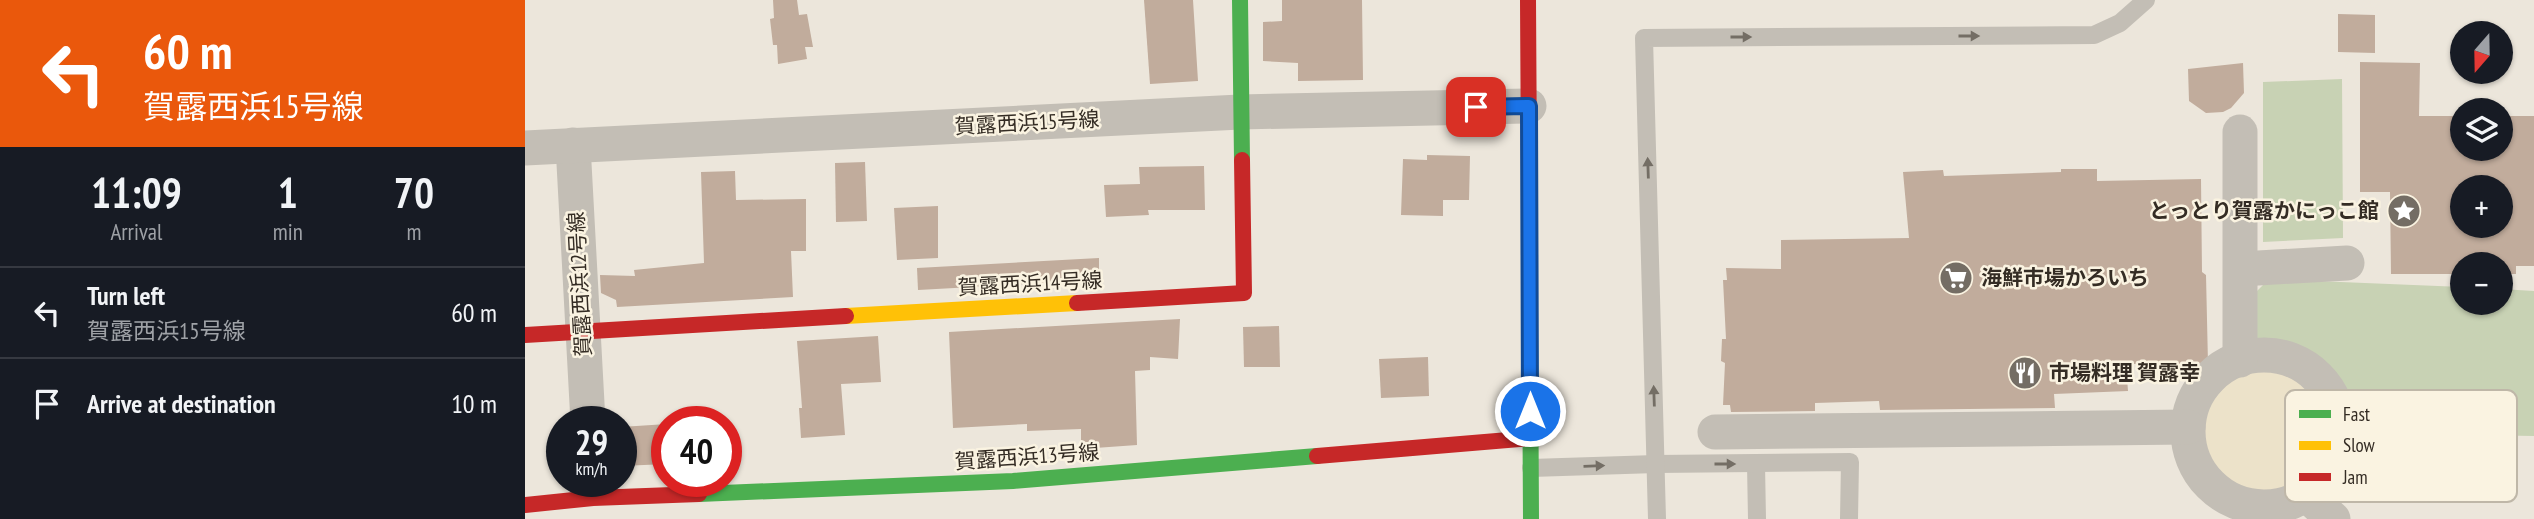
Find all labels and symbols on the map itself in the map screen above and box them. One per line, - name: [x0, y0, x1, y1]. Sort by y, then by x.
- north arrow: [2450, 21, 2513, 84]
- one-way arrow: [1958, 30, 1980, 42]
- one-way arrow: [1731, 31, 1753, 43]
- pin: [1446, 77, 1506, 137]
- street label: 賀露西浜15号線: [954, 105, 1100, 140]
- one-way arrow: [1642, 157, 1654, 179]
- place icon: とっとり賀露かにっこ館: [2385, 192, 2423, 230]
- place label: とっとり賀露かにっこ館: [2149, 197, 2379, 224]
- street label: 賀露西浜12号線: [562, 211, 597, 357]
- supermarket icon: 海鮮市場かろいち: [1937, 259, 1975, 297]
- place label: 海鮮市場かろいち: [1981, 264, 2149, 291]
- street label: 賀露西浜14号線: [957, 266, 1103, 301]
- restaurant icon: 市場料理 賀露幸: [2006, 354, 2044, 392]
- place label: 市場料理 賀露幸: [2049, 359, 2200, 386]
- position arrow: [1493, 374, 1567, 448]
- one-way arrow: [1649, 384, 1660, 406]
- legend: [2285, 390, 2517, 502]
- text: Fast: [2343, 402, 2371, 426]
- speed limit sign: 40: [651, 406, 742, 497]
- text: Slow: [2343, 433, 2376, 457]
- street label: 賀露西浜13号線: [954, 438, 1100, 475]
- one-way arrow: [1714, 458, 1736, 470]
- one-way arrow: [1583, 460, 1605, 472]
- text: Jam: [2342, 465, 2368, 489]

